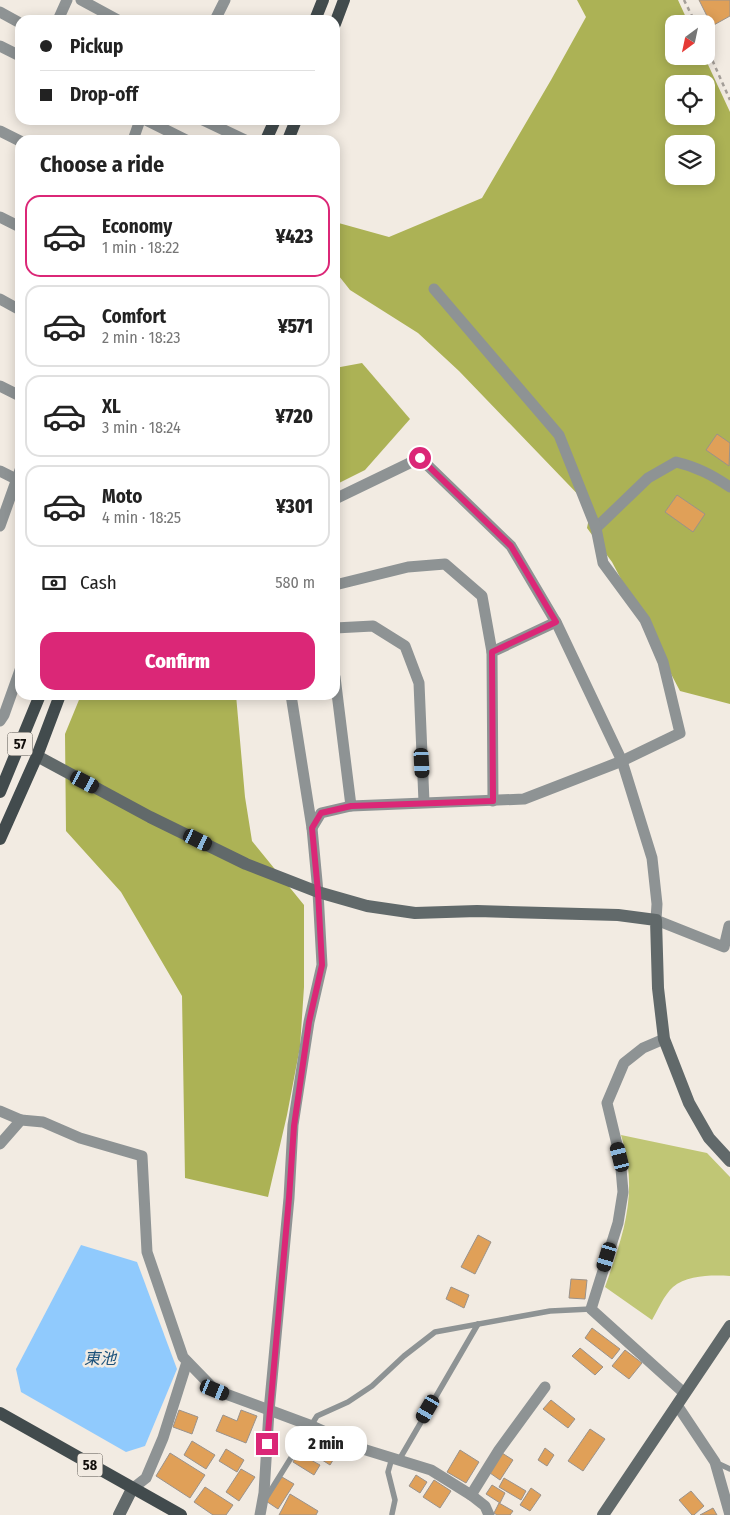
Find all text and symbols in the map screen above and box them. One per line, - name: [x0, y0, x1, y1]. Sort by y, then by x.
- north arrow: [665, 15, 715, 65]
- map controls: [665, 15, 715, 185]
- text: Pickup: [70, 35, 123, 58]
- button: locate: [665, 75, 715, 125]
- text: Drop-off: [70, 83, 138, 106]
- button: layers: [665, 135, 715, 185]
- text: Choose a ride: [40, 151, 164, 178]
- icon: car: [42, 214, 87, 259]
- text: Economy: [102, 215, 172, 238]
- text: ¥423: [276, 225, 313, 248]
- text: 1 min · 18:22: [102, 238, 179, 257]
- icon: car: [42, 304, 87, 349]
- text: Comfort: [102, 305, 166, 328]
- text: ¥571: [278, 315, 313, 338]
- text: 2 min · 18:23: [102, 328, 180, 347]
- icon: car: [42, 394, 87, 439]
- text: XL: [102, 395, 121, 418]
- text: ¥720: [275, 405, 313, 428]
- text: 3 min · 18:24: [102, 418, 181, 437]
- route start: [409, 447, 431, 469]
- icon: car: [42, 484, 87, 529]
- text: Moto: [102, 485, 142, 508]
- text: ¥301: [276, 495, 313, 518]
- text: 4 min · 18:25: [102, 508, 181, 527]
- icon: cash: [40, 569, 68, 597]
- text: Cash: [80, 571, 117, 594]
- text: 580 m: [275, 573, 315, 592]
- button: Confirm: [40, 632, 315, 690]
- road number: 57: [8, 732, 32, 756]
- car: [413, 748, 430, 778]
- car: [68, 768, 101, 796]
- car: [181, 827, 214, 853]
- car: [609, 1141, 630, 1173]
- car: [595, 1240, 618, 1274]
- water label: 東池: [84, 1349, 118, 1368]
- car: [198, 1377, 231, 1403]
- car: [414, 1392, 441, 1426]
- callout: 2 min: [284, 1426, 367, 1462]
- route end: [256, 1433, 278, 1455]
- text: 2 min: [308, 1434, 344, 1453]
- road number: 58: [78, 1454, 102, 1476]

